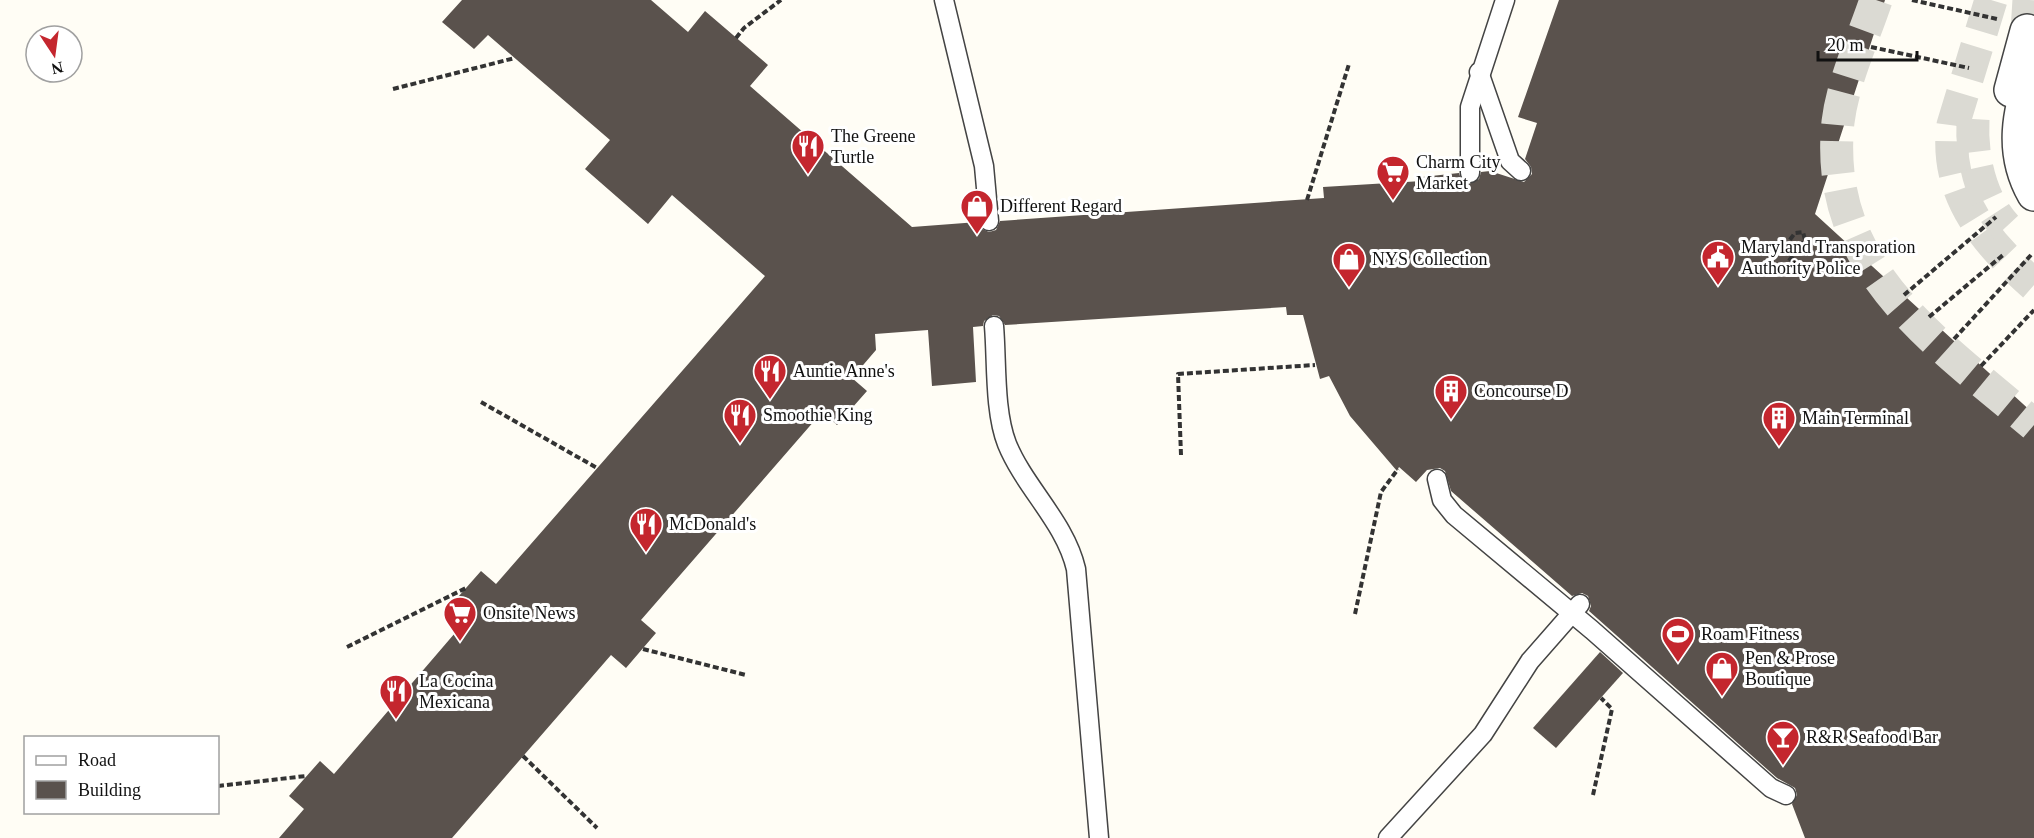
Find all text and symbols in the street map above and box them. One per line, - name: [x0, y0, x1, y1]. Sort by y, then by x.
- north arrow: [24, 24, 84, 84]
- scale bar: [1818, 24, 1917, 62]
- text: 20 m: [1827, 35, 1864, 55]
- text: N: [49, 59, 65, 78]
- place label: The Greene Turtle: [831, 126, 915, 167]
- restaurant icon: The Greene Turtle: [790, 128, 826, 175]
- place label: Charm City Market: [1416, 152, 1501, 193]
- supermarket icon: Charm City Market: [1375, 154, 1411, 201]
- shop icon: Different Regard: [959, 188, 995, 235]
- place label: Different Regard: [1000, 196, 1122, 216]
- place label: Maryland Transporation Authority Police: [1741, 237, 1916, 278]
- public building icon: Maryland Transporation Authority Police: [1700, 239, 1736, 286]
- shop icon: NYS Collection: [1331, 241, 1367, 288]
- place label: NYS Collection: [1372, 249, 1488, 269]
- restaurant icon: Auntie Anne's: [752, 353, 788, 400]
- place label: Auntie Anne's: [793, 361, 895, 381]
- building icon: Concourse D: [1433, 373, 1469, 420]
- place label: Concourse D: [1474, 381, 1568, 401]
- restaurant icon: Smoothie King: [722, 397, 758, 444]
- building icon: Main Terminal: [1761, 400, 1797, 447]
- place label: Smoothie King: [763, 405, 873, 425]
- place label: Main Terminal: [1802, 408, 1909, 428]
- restaurant icon: McDonald's: [628, 506, 664, 553]
- place label: McDonald's: [669, 514, 756, 534]
- supermarket icon: Onsite News: [442, 595, 478, 642]
- place label: Onsite News: [483, 603, 576, 623]
- sports icon: Roam Fitness: [1660, 616, 1696, 663]
- place label: Roam Fitness: [1701, 624, 1800, 644]
- place label: Pen & Prose Boutique: [1745, 648, 1835, 689]
- shop icon: Pen & Prose Boutique: [1704, 650, 1740, 697]
- place label: La Cocina Mexicana: [419, 671, 493, 712]
- restaurant icon: La Cocina Mexicana: [378, 673, 414, 720]
- bar icon: R&R Seafood Bar: [1765, 719, 1801, 766]
- place label: R&R Seafood Bar: [1806, 727, 1938, 747]
- legend: [24, 736, 219, 814]
- text: Road: [78, 750, 116, 770]
- text: Building: [78, 780, 141, 800]

